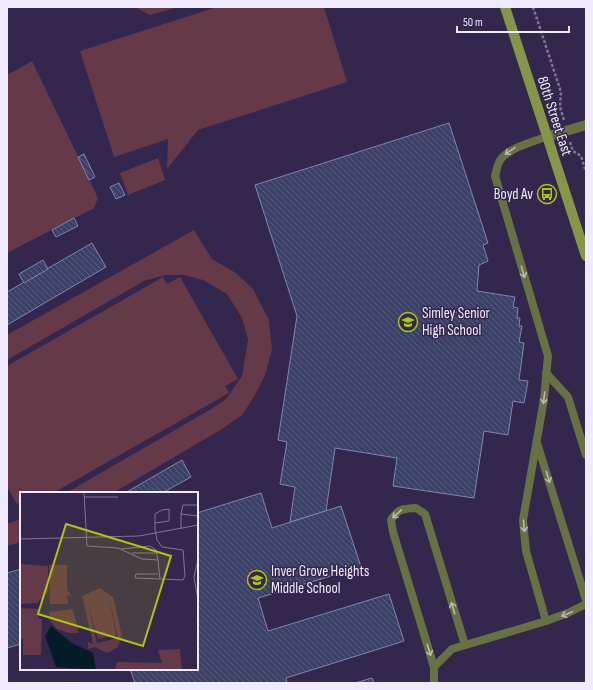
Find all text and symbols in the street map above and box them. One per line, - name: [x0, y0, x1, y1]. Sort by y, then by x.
- scale bar: [457, 8, 569, 34]
- text: 50 m: [463, 15, 483, 30]
- street label: 80th Street East: [533, 74, 576, 159]
- one-way arrow: [505, 147, 516, 156]
- bus stop icon: Boyd Av: [536, 183, 558, 205]
- place label: Boyd Av: [494, 185, 533, 204]
- one-way arrow: [520, 265, 527, 278]
- place label: Simley Senior High School: [422, 304, 491, 340]
- school or university icon: Simley Senior High School: [397, 311, 419, 333]
- one-way arrow: [540, 391, 547, 404]
- one-way arrow: [545, 471, 552, 484]
- inset map: [20, 492, 198, 670]
- one-way arrow: [392, 509, 402, 519]
- one-way arrow: [520, 519, 527, 532]
- place label: Inver Grove Heights Middle School: [271, 562, 369, 598]
- school or university icon: Inver Grove Heights Middle School: [246, 569, 268, 591]
- one-way arrow: [449, 602, 456, 615]
- one-way arrow: [561, 610, 573, 618]
- one-way arrow: [426, 643, 433, 656]

